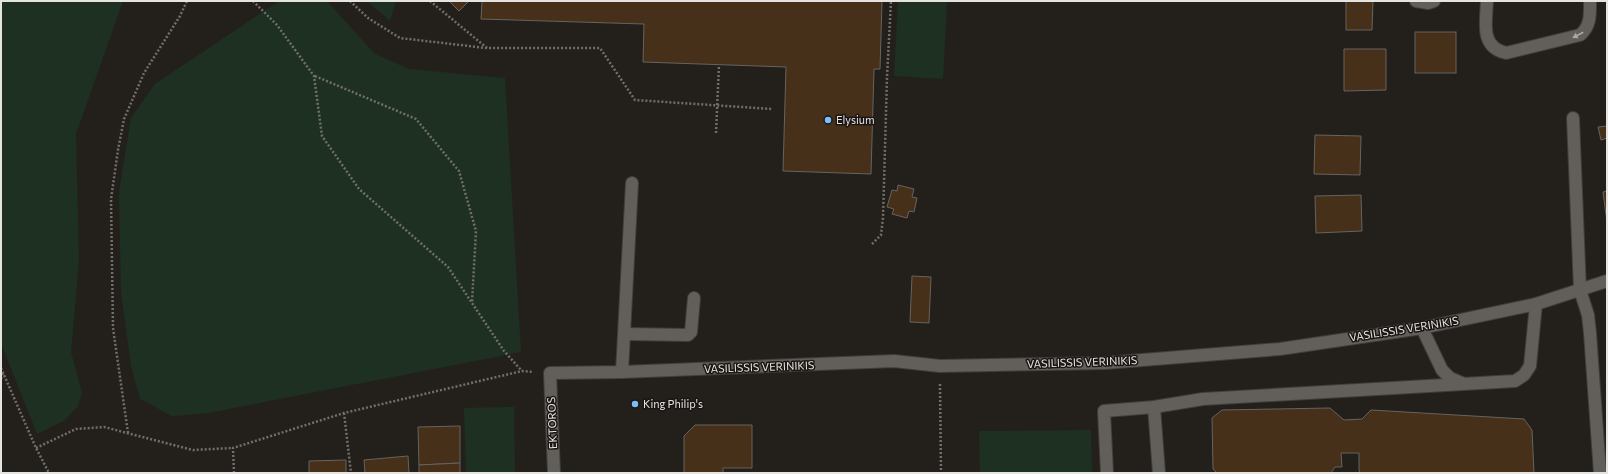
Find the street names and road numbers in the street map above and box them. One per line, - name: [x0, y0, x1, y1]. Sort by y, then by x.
- street label: VASILISSIS VERINIKIS: [1348, 313, 1460, 344]
- street label: VASILISSIS VERINIKIS: [1027, 353, 1137, 370]
- street label: VASILISSIS VERINIKIS: [704, 358, 814, 375]
- street label: EKTOROS: [544, 397, 559, 449]

